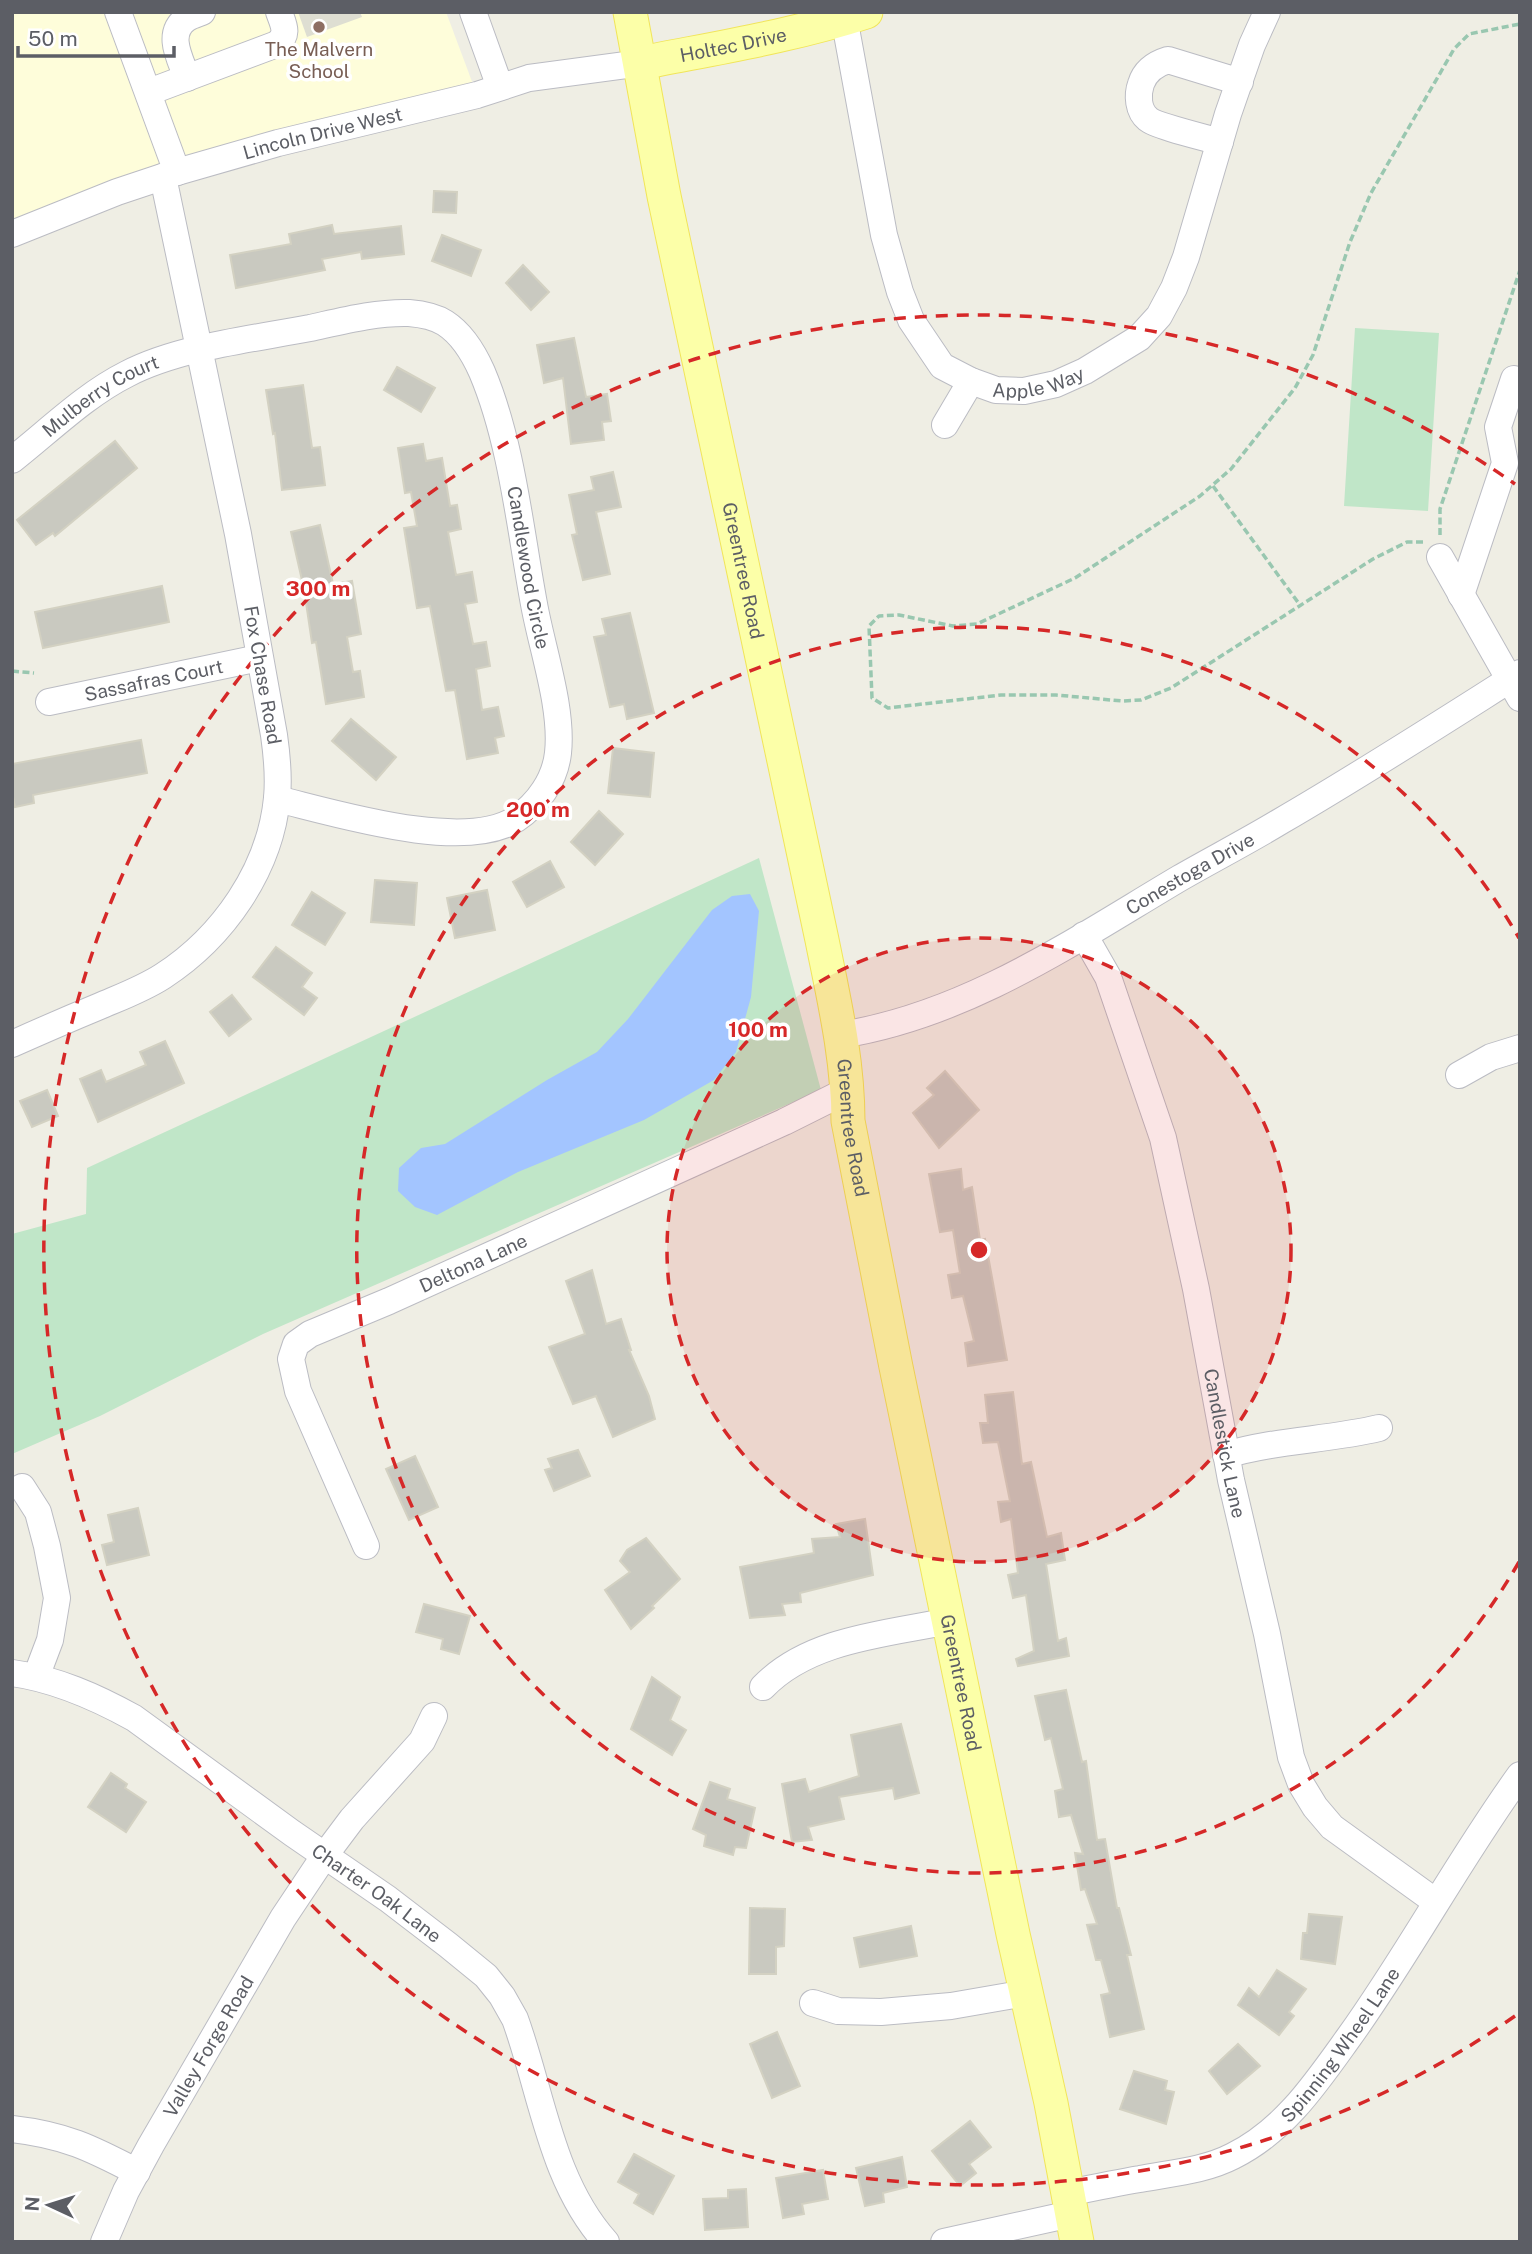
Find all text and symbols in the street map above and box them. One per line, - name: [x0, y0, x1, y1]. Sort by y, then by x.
- scale bar: [18, 14, 173, 58]
- marker: The Malvern School: [311, 19, 327, 35]
- street label: Holtec Drive: [678, 23, 789, 66]
- text: 50 m: [28, 26, 78, 51]
- place label: The Malvern School: [265, 38, 373, 82]
- street label: Lincoln Drive West: [240, 102, 404, 164]
- street label: Mulberry Court: [38, 350, 162, 441]
- street label: Apple Way: [992, 362, 1087, 402]
- street label: Candlewood Circle: [503, 484, 555, 651]
- street label: Greentree Road: [718, 500, 769, 641]
- text: 300 m: [286, 576, 350, 601]
- street label: Fox Chase Road: [240, 604, 286, 746]
- street label: Sassafras Court: [82, 655, 225, 705]
- text: 200 m: [506, 797, 570, 822]
- street label: Conestoga Drive: [1122, 828, 1258, 919]
- text: 100 m: [728, 1017, 788, 1042]
- street label: Greentree Road: [833, 1057, 873, 1198]
- street label: Deltona Lane: [416, 1229, 530, 1297]
- centre of rings: [967, 1238, 991, 1262]
- street label: Candlestick Lane: [1200, 1367, 1251, 1520]
- street label: Greentree Road: [936, 1612, 986, 1753]
- street label: Charter Oak Lane: [308, 1839, 446, 1947]
- street label: Spinning Wheel Lane: [1276, 1963, 1404, 2127]
- street label: Valley Forge Road: [159, 1972, 258, 2121]
- north arrow: [14, 2170, 84, 2240]
- text: N: [21, 2196, 44, 2212]

